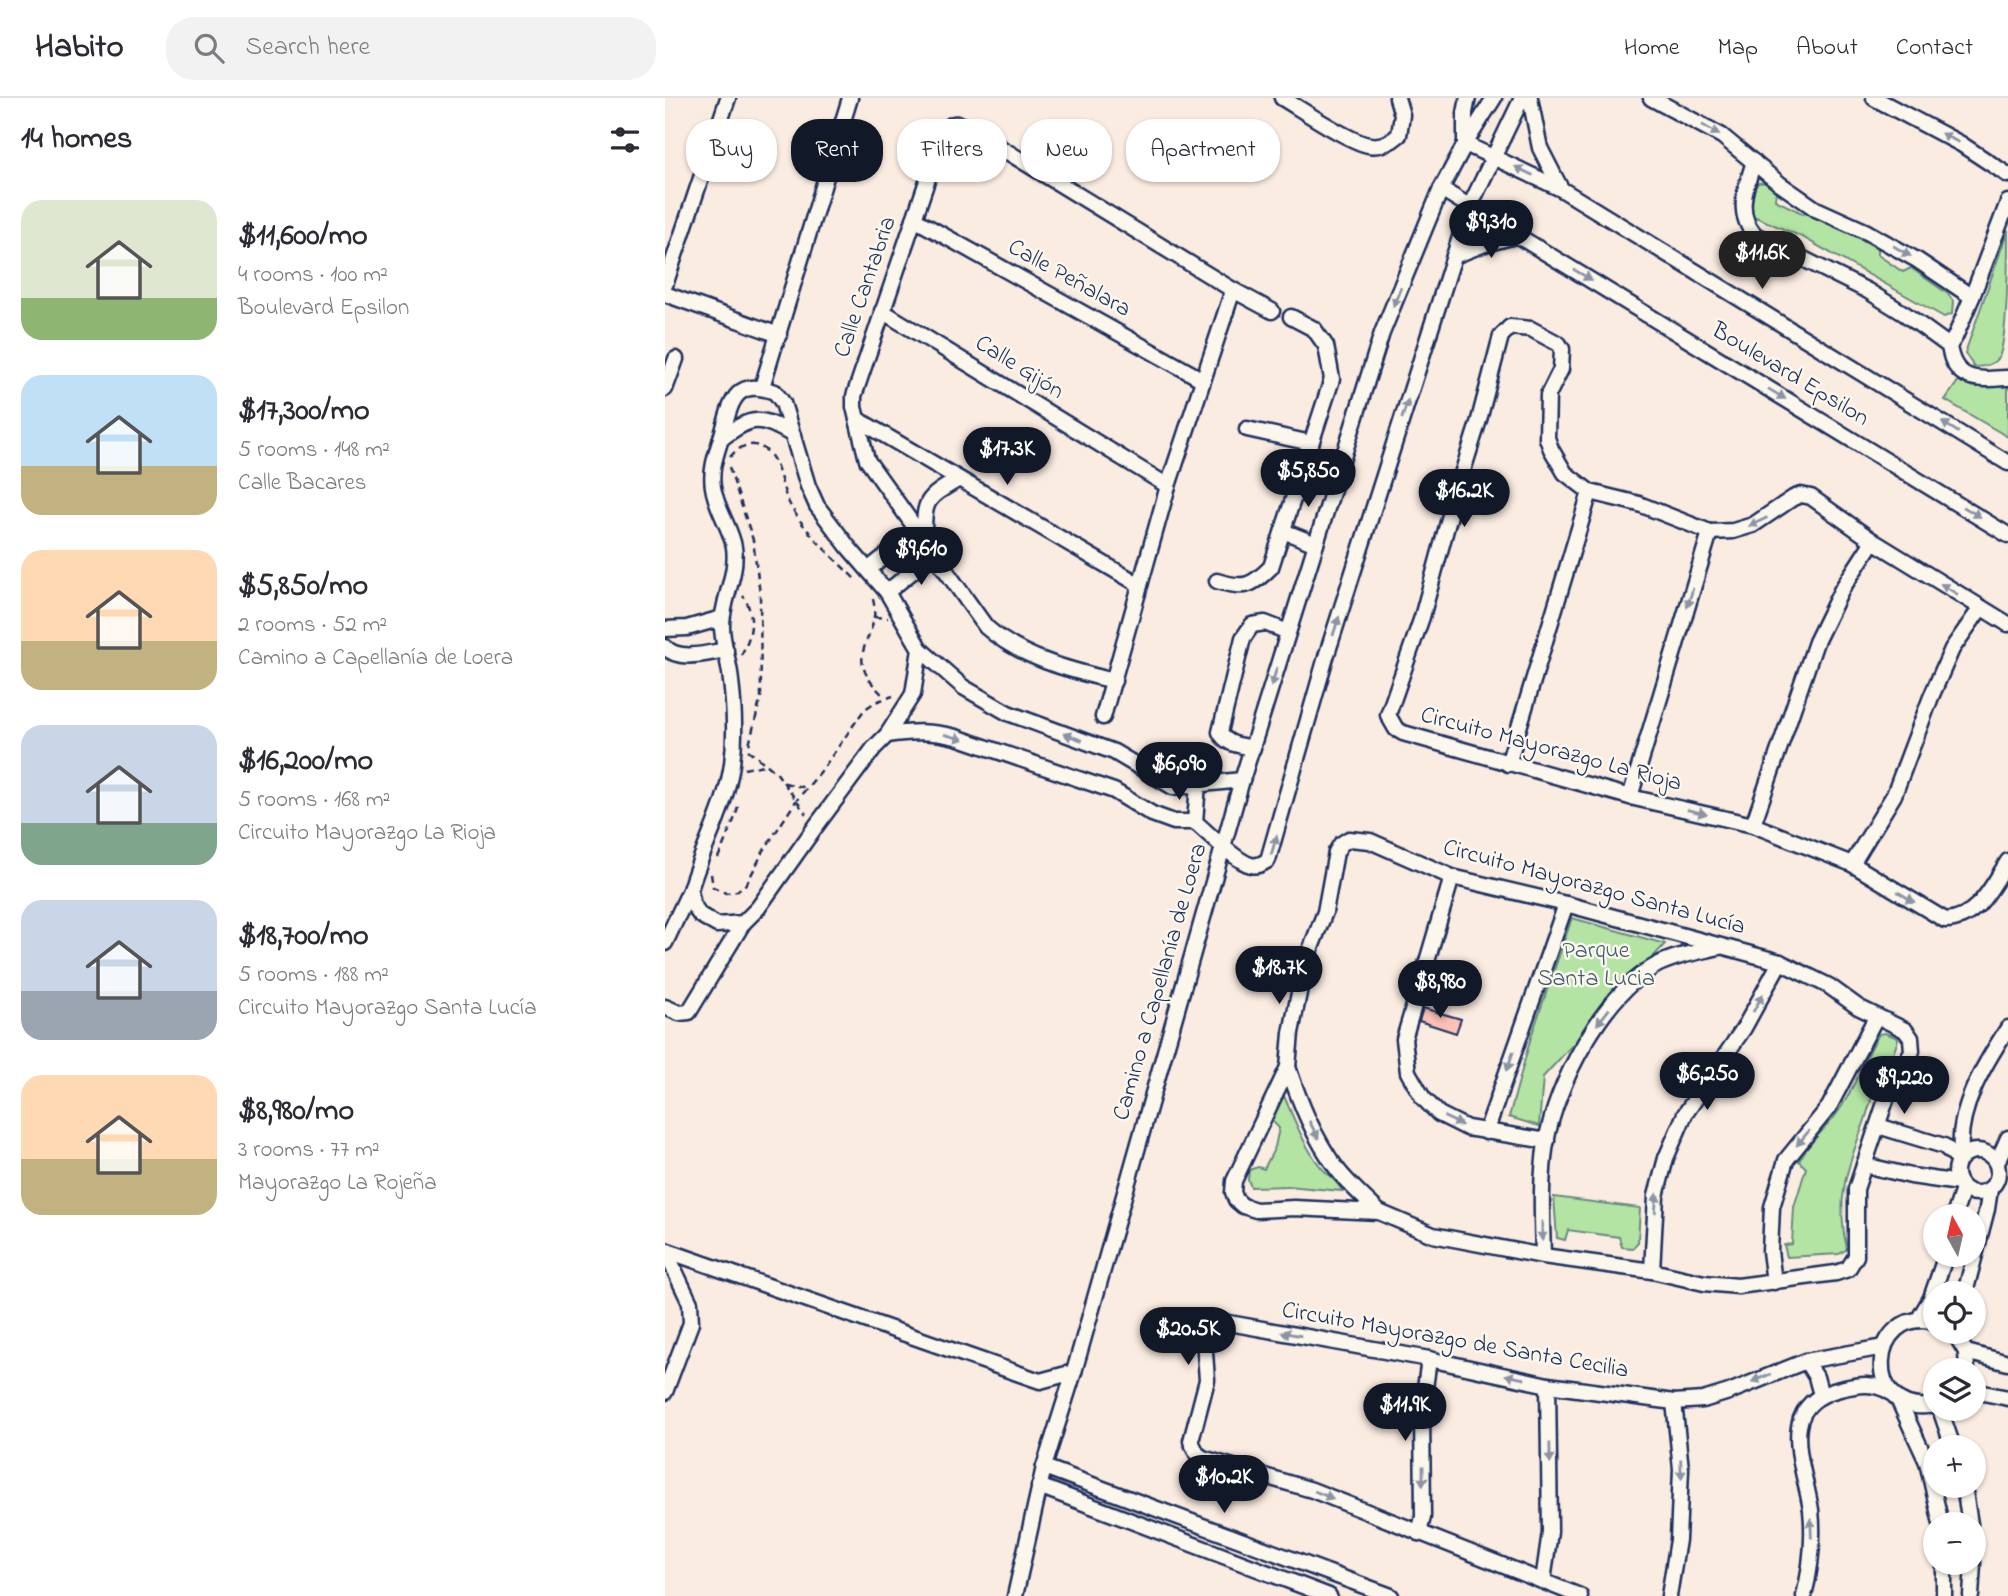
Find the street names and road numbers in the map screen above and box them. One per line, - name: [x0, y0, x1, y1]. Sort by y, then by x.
- street label: Calle Cantabria: [825, 212, 907, 362]
- street label: Calle Peñalara: [1001, 231, 1137, 327]
- street label: Boulevard Epsilon: [1704, 313, 1876, 436]
- street label: Calle Gijón: [968, 327, 1070, 409]
- street label: Circuito Mayorazgo La Rioja: [1416, 698, 1686, 803]
- street label: Circuito Mayorazgo Santa Lucía: [1439, 831, 1749, 946]
- street label: Camino a Capellanía de Loera: [1105, 839, 1217, 1125]
- street label: Circuito Mayorazgo de Santa Cecilia: [1279, 1293, 1631, 1390]

